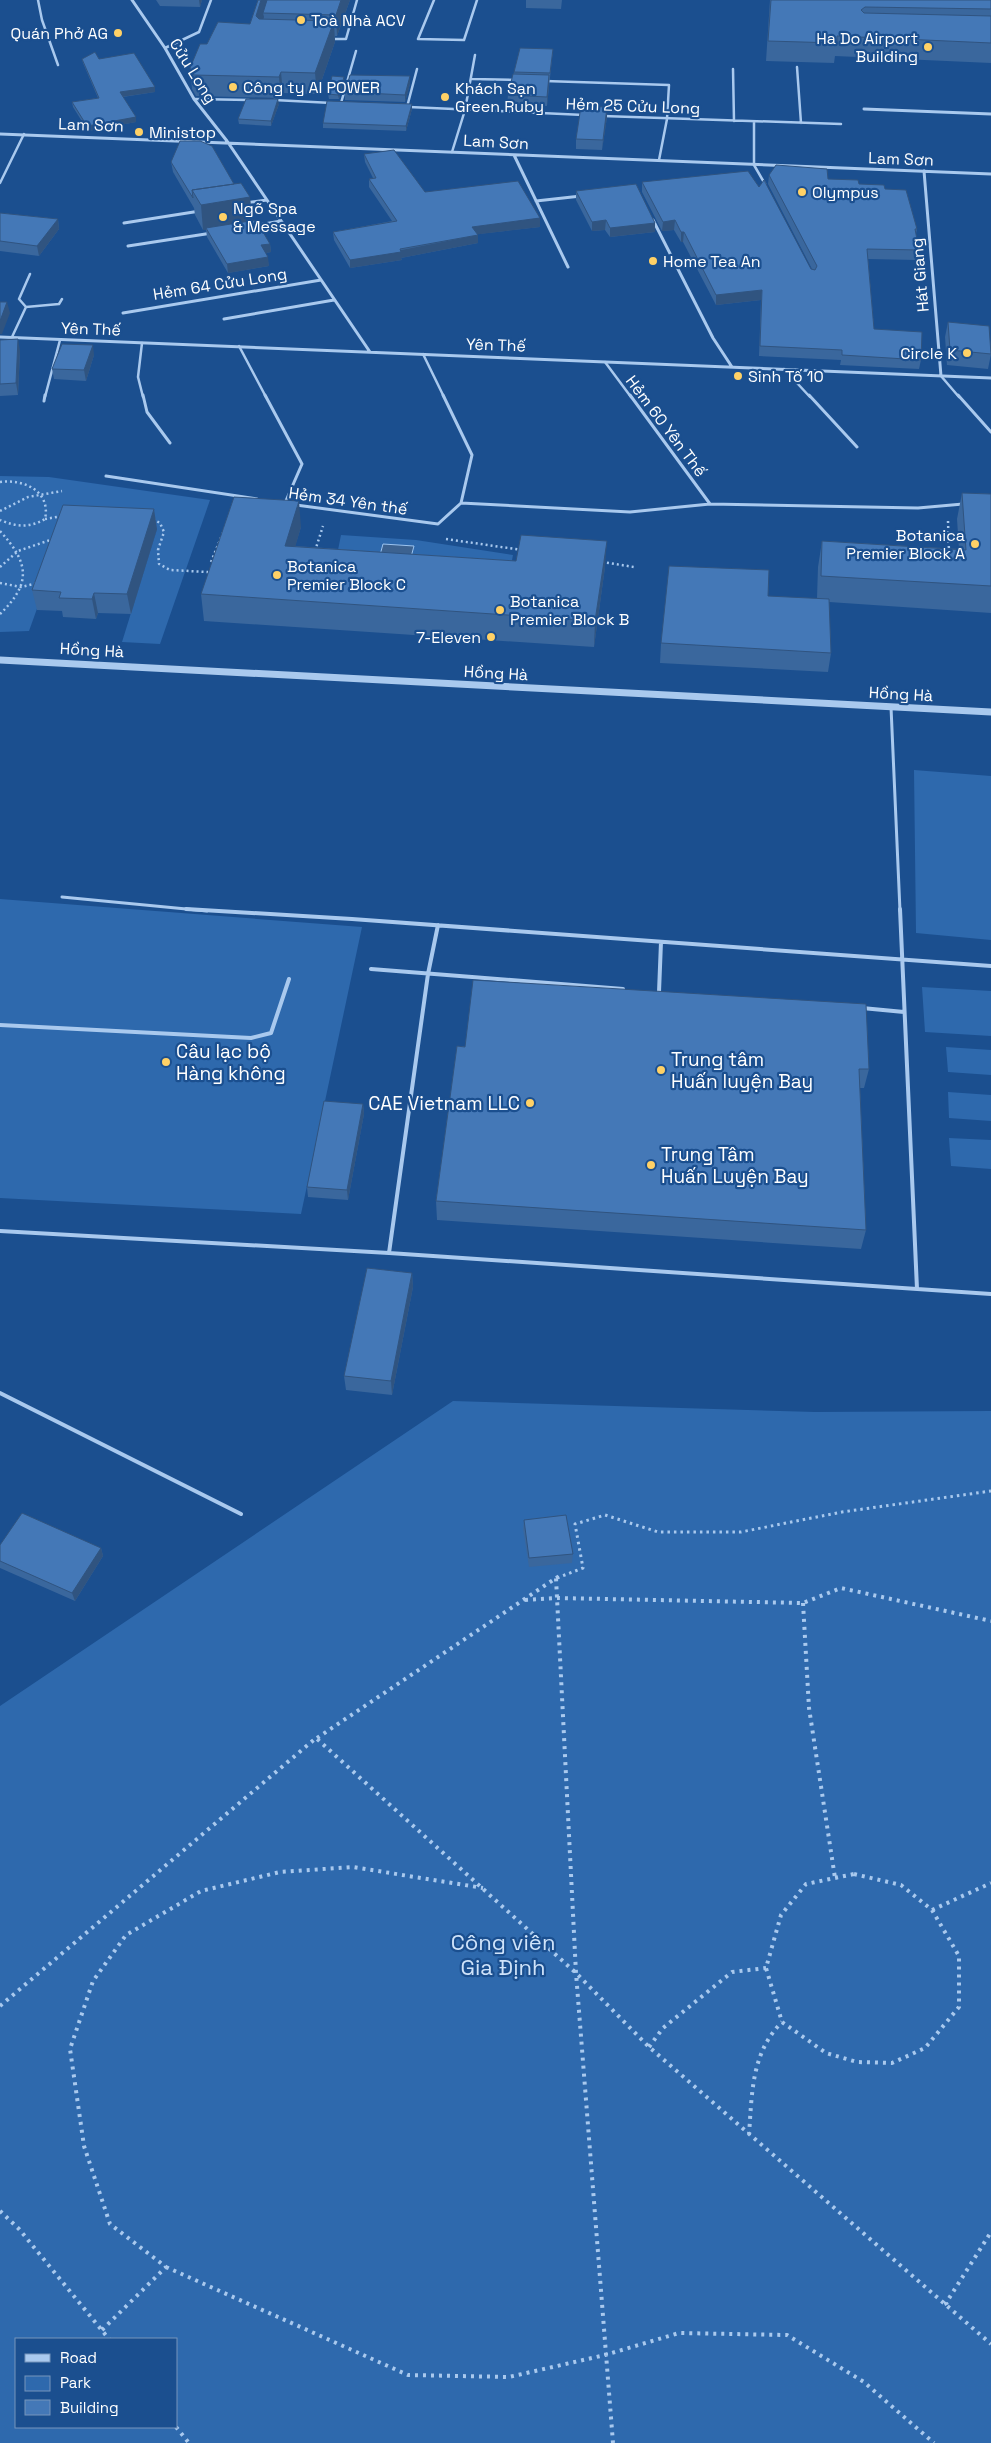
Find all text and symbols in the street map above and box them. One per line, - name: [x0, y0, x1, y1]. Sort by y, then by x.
- place label: Toà Nhà ACV: [311, 10, 406, 31]
- marker: Toà Nhà ACV: [295, 14, 307, 26]
- place label: Quán Phở AG: [10, 23, 108, 44]
- marker: Quán Phở AG: [112, 27, 124, 39]
- place label: Ha Do Airport Building: [816, 28, 918, 67]
- street label: Cửu Long: [165, 34, 221, 108]
- marker: Ha Do Airport Building: [922, 41, 934, 53]
- place label: Công ty AI POWER: [243, 77, 380, 98]
- place label: Khách Sạn Green Ruby: [455, 78, 544, 117]
- marker: Công ty AI POWER: [227, 81, 239, 93]
- marker: Khách Sạn Green Ruby: [439, 91, 451, 103]
- street label: Hẻm 25 Cửu Long: [565, 93, 701, 119]
- street label: Lam Sơn: [58, 113, 124, 137]
- place label: Ministop: [149, 122, 216, 143]
- marker: Ministop: [133, 126, 145, 138]
- street label: Lam Sơn: [463, 130, 529, 154]
- street label: Lam Sơn: [868, 147, 934, 171]
- place label: Olympus: [812, 182, 879, 203]
- marker: Olympus: [796, 186, 808, 198]
- place label: Ngõ Spa & Message: [233, 198, 316, 237]
- marker: Ngõ Spa & Message: [217, 211, 229, 223]
- street label: Hát Giang: [906, 237, 934, 313]
- place label: Home Tea An: [663, 251, 761, 272]
- marker: Home Tea An: [647, 255, 659, 267]
- street label: Hẻm 64 Cửu Long: [152, 263, 288, 305]
- street label: Yên Thế: [61, 317, 122, 341]
- street label: Yên Thế: [466, 333, 527, 357]
- place label: Circle K: [900, 343, 957, 364]
- marker: Circle K: [961, 347, 973, 359]
- place label: Sinh Tố 10: [748, 366, 824, 387]
- marker: Sinh Tố 10: [732, 370, 744, 382]
- street label: Hẻm 60 Yên Thế: [621, 371, 711, 481]
- street label: Hẻm 34 Yên thế: [287, 482, 409, 520]
- place label: Botanica Premier Block A: [846, 525, 965, 564]
- marker: Botanica Premier Block A: [969, 538, 981, 550]
- place label: Botanica Premier Block C: [287, 556, 406, 595]
- marker: Botanica Premier Block C: [271, 569, 283, 581]
- place label: Botanica Premier Block B: [510, 591, 629, 630]
- marker: Botanica Premier Block B: [494, 604, 506, 616]
- place label: 7-Eleven: [416, 627, 481, 648]
- marker: 7-Eleven: [485, 631, 497, 643]
- street label: Hồng Hà: [59, 638, 125, 662]
- street label: Hồng Hà: [463, 661, 529, 685]
- street label: Hồng Hà: [868, 682, 934, 706]
- place label: Câu lạc bộ Hàng không: [176, 1039, 286, 1086]
- place label: Trung tâm Huấn luyện Bay: [671, 1047, 813, 1094]
- marker: Câu lạc bộ Hàng không: [160, 1056, 172, 1068]
- marker: Trung tâm Huấn luyện Bay: [655, 1064, 667, 1076]
- place label: CAE Vietnam LLC: [368, 1091, 520, 1116]
- marker: CAE Vietnam LLC: [524, 1097, 536, 1109]
- place label: Trung Tâm Huấn Luyện Bay: [661, 1142, 809, 1189]
- marker: Trung Tâm Huấn Luyện Bay: [645, 1159, 657, 1171]
- park label: Công viên Gia Định: [451, 1928, 555, 1981]
- legend: [15, 2338, 178, 2428]
- text: Road: [60, 2348, 97, 2367]
- text: Park: [60, 2373, 91, 2392]
- text: Building: [60, 2398, 119, 2417]

